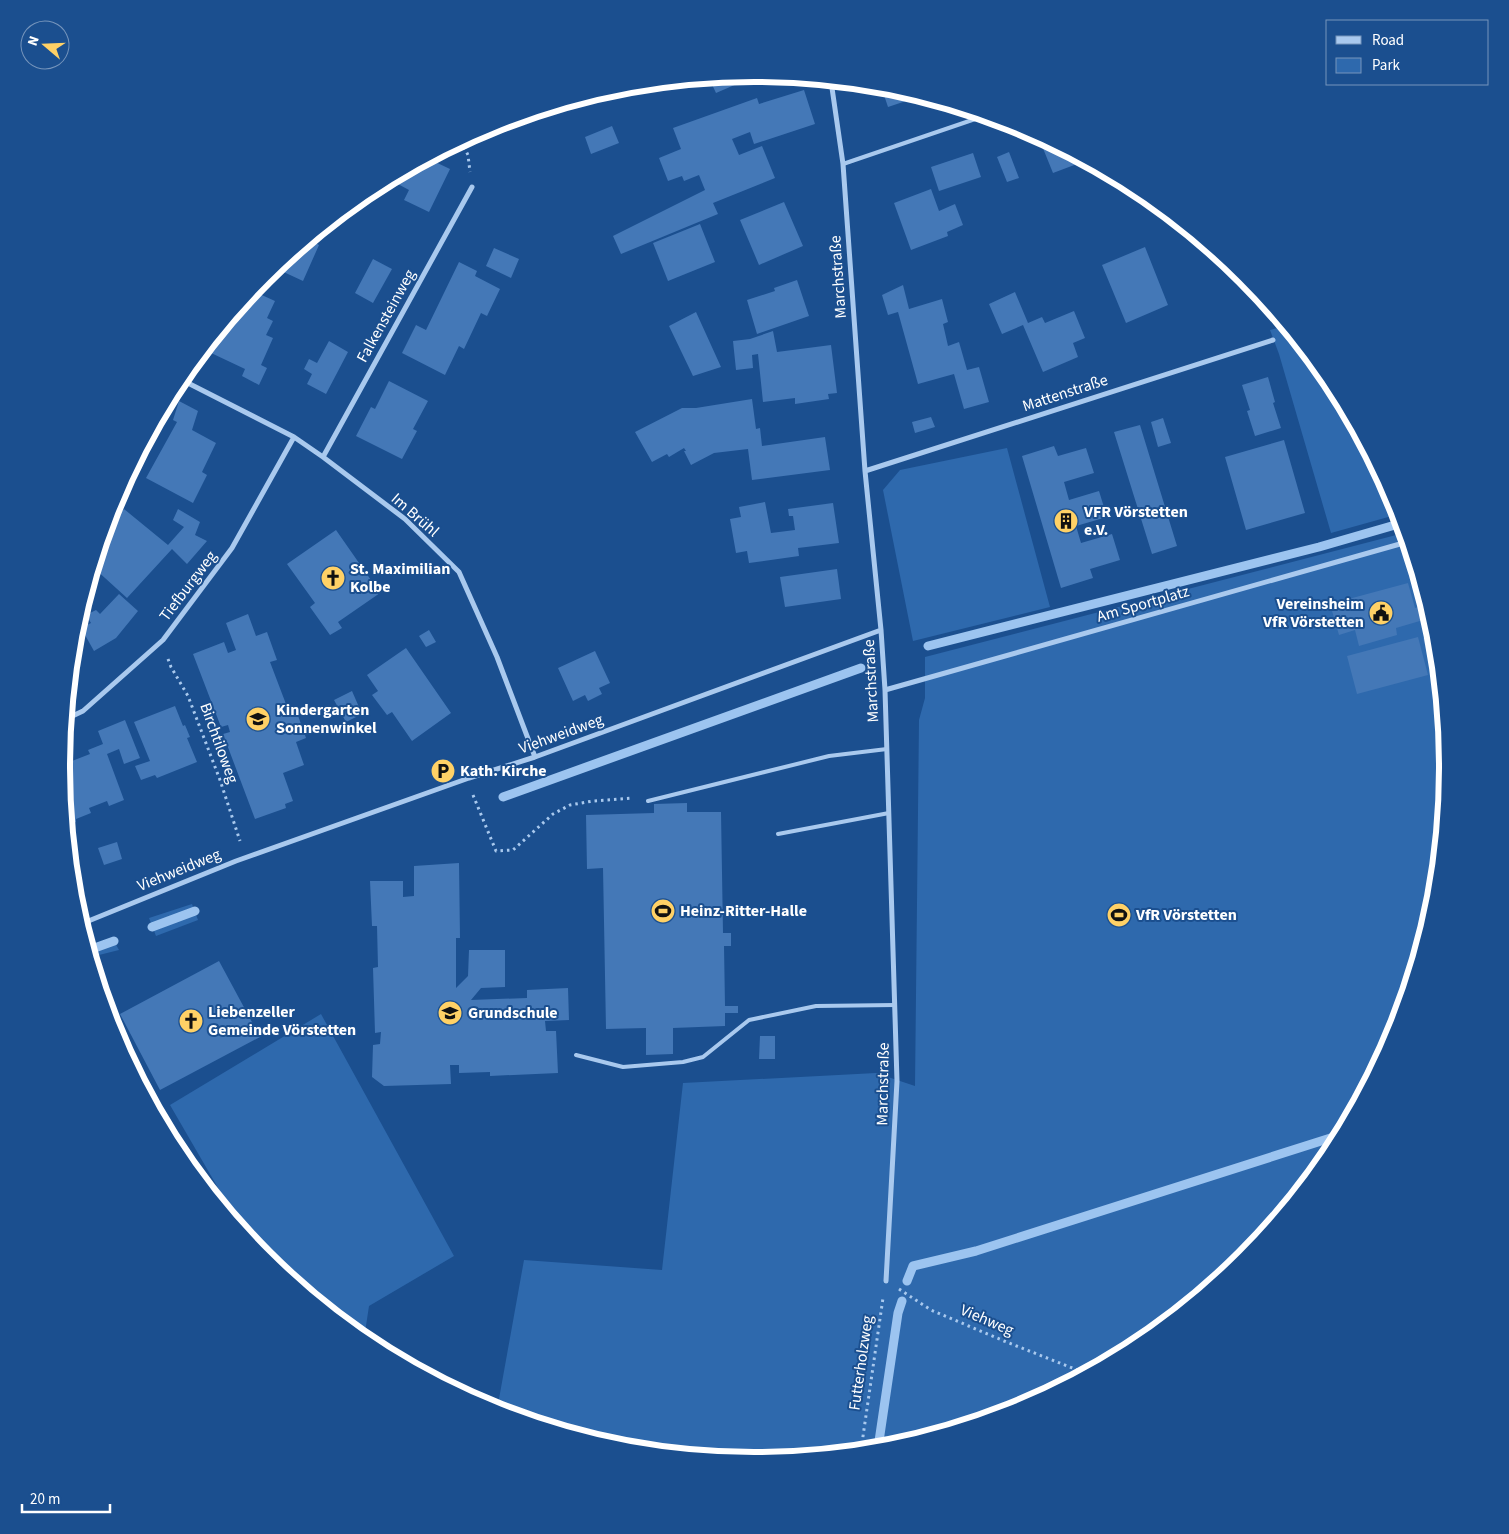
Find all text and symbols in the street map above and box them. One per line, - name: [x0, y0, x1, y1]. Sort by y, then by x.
- north arrow: [20, 20, 70, 70]
- legend: [1326, 20, 1489, 85]
- text: Road: [1372, 30, 1404, 51]
- text: N: [23, 33, 45, 49]
- text: Park: [1372, 55, 1401, 76]
- street label: Marchstraße: [824, 235, 852, 319]
- street label: Falkensteinweg: [351, 265, 421, 367]
- street label: Mattenstraße: [1019, 369, 1111, 417]
- street label: Im Brühl: [386, 488, 444, 542]
- place label: VFR Vörstetten e.V.: [1083, 501, 1188, 541]
- building icon: VFR Vörstetten e.V.: [1053, 508, 1079, 534]
- street label: Tiefburgweg: [154, 546, 222, 626]
- place label: St. Maximilian Kolbe: [350, 558, 450, 598]
- church icon: St. Maximilian Kolbe: [320, 565, 346, 591]
- street label: Am Sportplatz: [1094, 580, 1192, 628]
- place label: Vereinsheim VfR Vörstetten: [1262, 593, 1364, 633]
- public building icon: Vereinsheim VfR Vörstetten: [1368, 600, 1394, 626]
- street label: Marchstraße: [858, 639, 884, 723]
- place label: Kindergarten Sonnenwinkel: [276, 699, 377, 739]
- street label: Birchtiloweg: [194, 700, 244, 786]
- school or university icon: Kindergarten Sonnenwinkel: [245, 706, 271, 732]
- street label: Viehweidweg: [516, 709, 606, 759]
- parking icon: Kath. Kirche: [430, 758, 456, 784]
- place label: Kath. Kirche: [460, 760, 547, 782]
- street label: Viehweidweg: [134, 843, 224, 897]
- sports icon: Heinz-Ritter-Halle: [650, 898, 676, 924]
- place label: Heinz-Ritter-Halle: [680, 900, 807, 922]
- sports icon: VfR Vörstetten: [1106, 902, 1132, 928]
- place label: VfR Vörstetten: [1135, 904, 1237, 926]
- school or university icon: Grundschule: [437, 1000, 463, 1026]
- place label: Liebenzeller Gemeinde Vörstetten: [208, 1001, 356, 1041]
- place label: Grundschule: [468, 1002, 558, 1024]
- church icon: Liebenzeller Gemeinde Vörstetten: [178, 1008, 204, 1034]
- street label: Marchstraße: [871, 1042, 895, 1126]
- street label: Viehweg: [957, 1299, 1017, 1341]
- street label: Futterholzweg: [843, 1314, 879, 1412]
- scale bar: [22, 1482, 110, 1514]
- text: 20 m: [30, 1489, 60, 1510]

